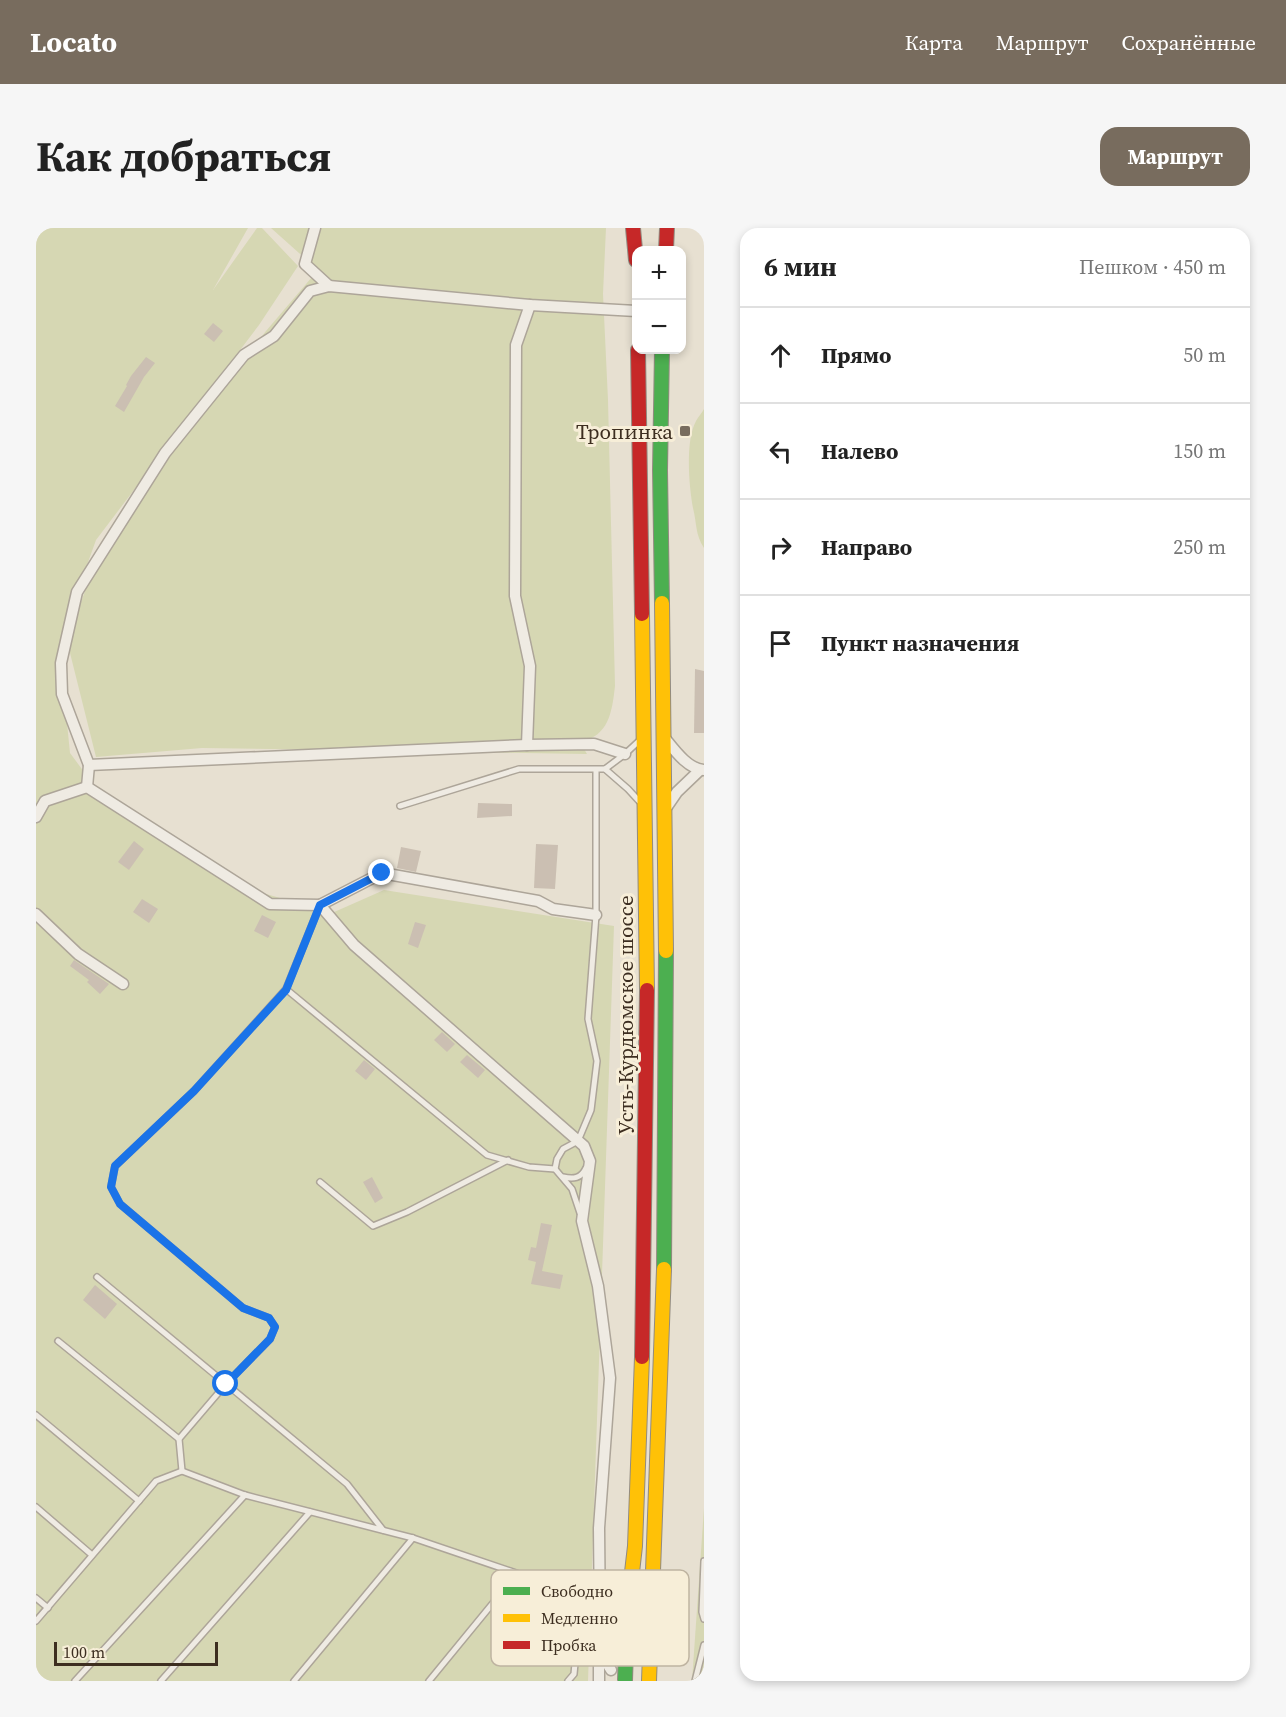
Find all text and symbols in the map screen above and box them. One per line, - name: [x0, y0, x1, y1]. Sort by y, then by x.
- text: Locato: [30, 23, 117, 61]
- text: Карта: [905, 28, 963, 57]
- text: Маршрут: [996, 28, 1089, 57]
- text: Сохранённые: [1122, 28, 1256, 57]
- text: Как добраться: [36, 127, 331, 185]
- button: Маршрут: [1100, 127, 1250, 186]
- map controls: [632, 246, 686, 354]
- button: +: [632, 246, 686, 300]
- text: 6 мин: [764, 249, 837, 285]
- text: Пешком · 450 m: [1079, 253, 1226, 281]
- button: −: [632, 300, 686, 354]
- icon: ahead: [764, 339, 797, 372]
- text: Прямо: [821, 340, 891, 370]
- text: 50 m: [1183, 341, 1226, 369]
- place label: Тропинка: [576, 417, 673, 446]
- marker: Тропинка: [678, 424, 692, 438]
- icon: left: [764, 435, 797, 468]
- text: Налево: [821, 436, 898, 466]
- text: 150 m: [1173, 437, 1226, 465]
- icon: right: [764, 531, 797, 564]
- text: Направо: [821, 532, 912, 562]
- text: 250 m: [1173, 533, 1226, 561]
- icon: arrive: [764, 627, 797, 660]
- text: Пункт назначения: [821, 628, 1019, 658]
- route end: [368, 859, 394, 885]
- street label: Усть-Курдюмское шоссе: [611, 895, 640, 1135]
- route start: [212, 1370, 238, 1396]
- legend: [491, 1570, 689, 1666]
- text: Свободно: [541, 1580, 613, 1602]
- text: Медленно: [541, 1607, 618, 1629]
- text: Пробка: [541, 1634, 597, 1656]
- scale bar: [54, 1639, 218, 1666]
- text: 100 m: [63, 1641, 105, 1663]

